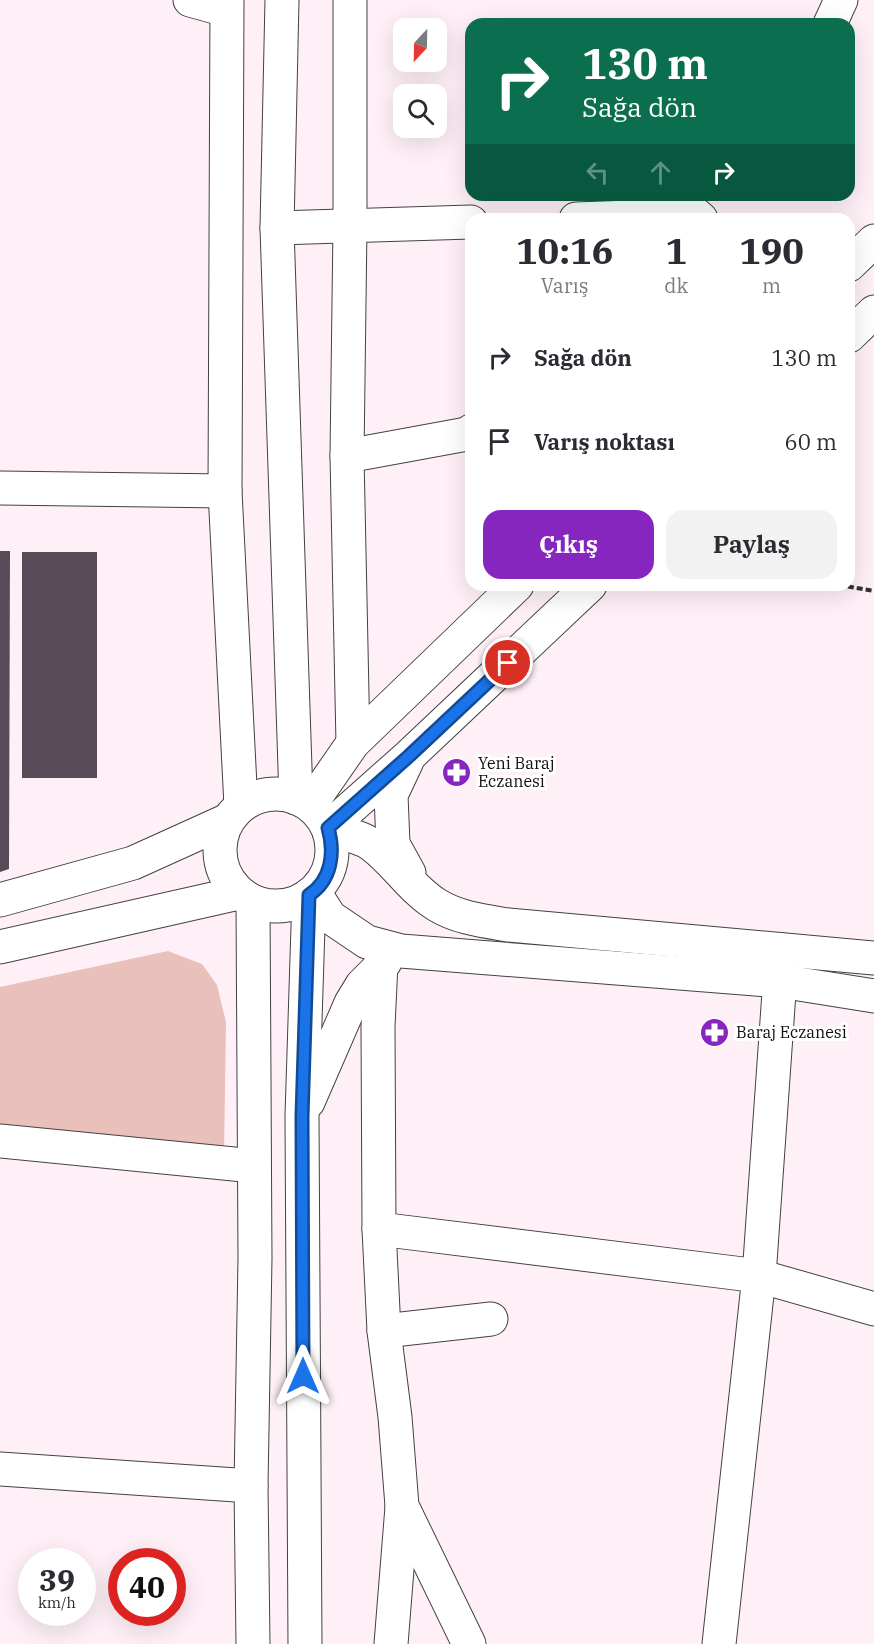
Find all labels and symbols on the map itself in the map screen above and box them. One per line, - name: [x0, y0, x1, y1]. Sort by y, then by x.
- north arrow: [393, 18, 447, 72]
- pin: [482, 637, 533, 688]
- place label: Yeni Baraj Eczanesi: [478, 753, 555, 791]
- pharmacy icon: Yeni Baraj Eczanesi: [441, 756, 473, 788]
- pharmacy icon: Baraj Eczanesi: [699, 1016, 731, 1048]
- place label: Baraj Eczanesi: [736, 1022, 847, 1042]
- position arrow: [271, 1344, 335, 1408]
- speed limit sign: 40: [108, 1548, 186, 1626]

